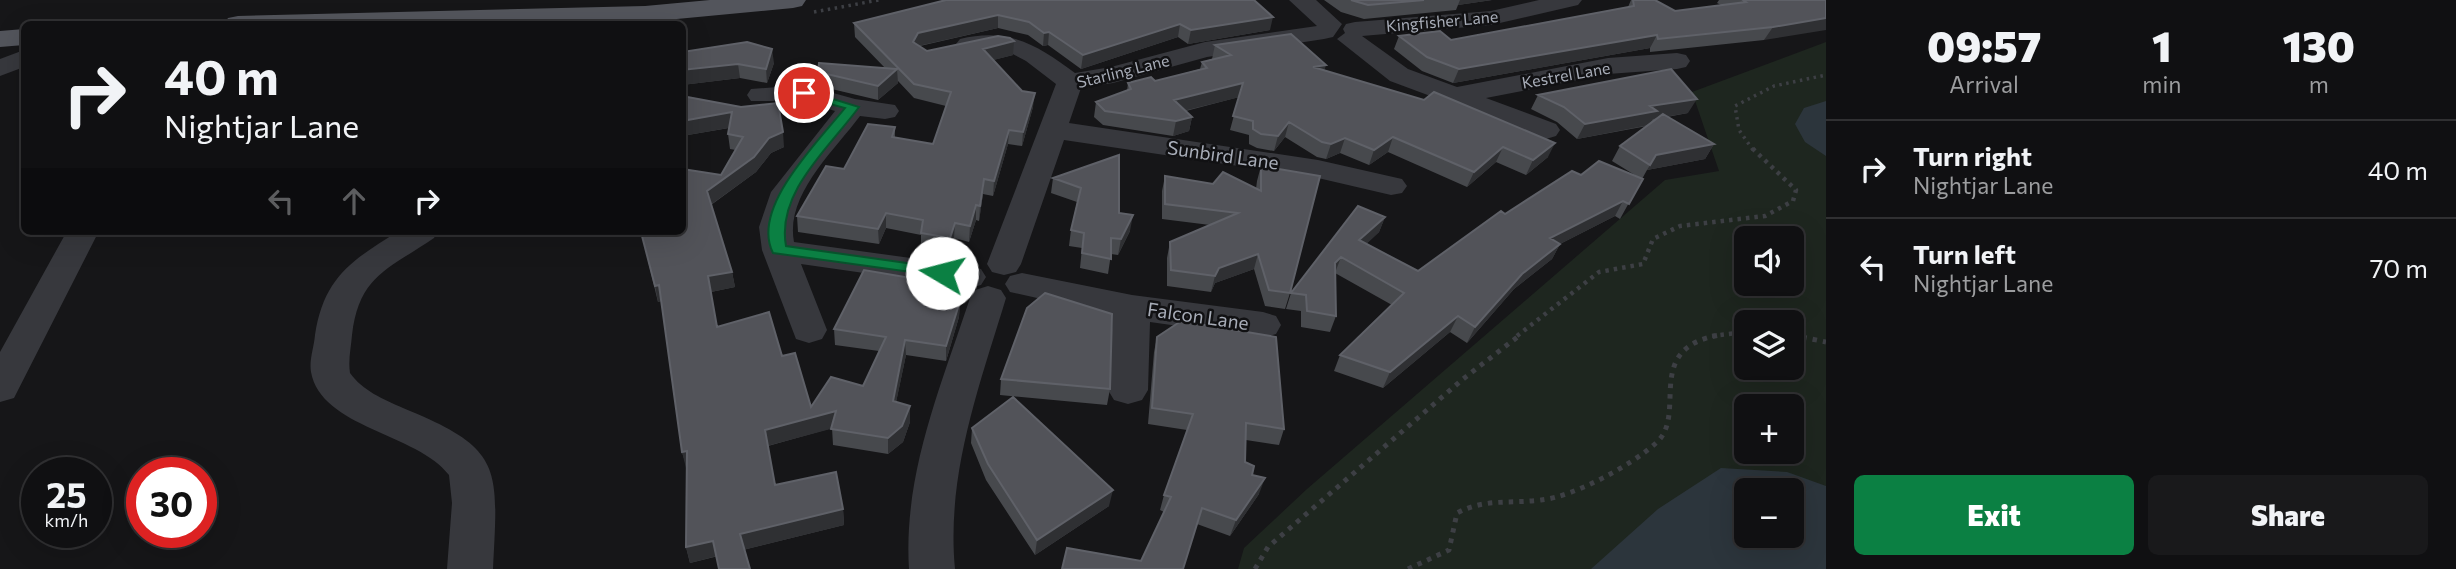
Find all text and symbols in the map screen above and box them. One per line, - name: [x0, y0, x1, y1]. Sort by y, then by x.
- street label: Kingfisher Lane: [1385, 6, 1499, 35]
- text: 09:57: [1927, 19, 2041, 71]
- text: 1: [2152, 19, 2172, 71]
- text: 130: [2282, 19, 2355, 71]
- text: 40 m: [164, 45, 279, 105]
- icon: right: [49, 49, 140, 140]
- street label: Starling Lane: [1075, 50, 1171, 91]
- street label: Kestrel Lane: [1520, 57, 1612, 92]
- pin: [774, 63, 834, 123]
- text: Arrival: [1949, 70, 2019, 98]
- text: min: [2142, 70, 2182, 98]
- text: m: [2309, 70, 2329, 98]
- icon: arrive: [785, 74, 823, 112]
- text: Nightjar Lane: [164, 105, 359, 145]
- street label: Sunbird Lane: [1166, 135, 1280, 174]
- text: Turn right: [1913, 140, 2032, 171]
- icon: right: [1854, 150, 1892, 188]
- text: 40 m: [2368, 154, 2428, 185]
- text: Nightjar Lane: [1913, 171, 2053, 199]
- icon: left: [262, 182, 300, 220]
- icon: ahead: [335, 182, 373, 220]
- icon: right: [408, 182, 446, 220]
- map controls: [1734, 226, 1804, 548]
- button: sound: [1734, 226, 1804, 296]
- position arrow: [905, 236, 979, 310]
- text: Turn left: [1913, 238, 2016, 269]
- icon: left: [1854, 248, 1892, 286]
- text: 70 m: [2370, 252, 2428, 283]
- text: Nightjar Lane: [1913, 269, 2053, 297]
- street label: Falcon Lane: [1146, 297, 1250, 334]
- button: layers: [1734, 310, 1804, 380]
- button: +: [1734, 394, 1804, 464]
- speed limit sign: 30: [126, 457, 217, 548]
- text: 25: [46, 472, 87, 515]
- button: Exit: [1854, 475, 2134, 555]
- button: Share: [2148, 475, 2428, 555]
- button: −: [1734, 478, 1804, 548]
- text: km/h: [45, 509, 88, 531]

